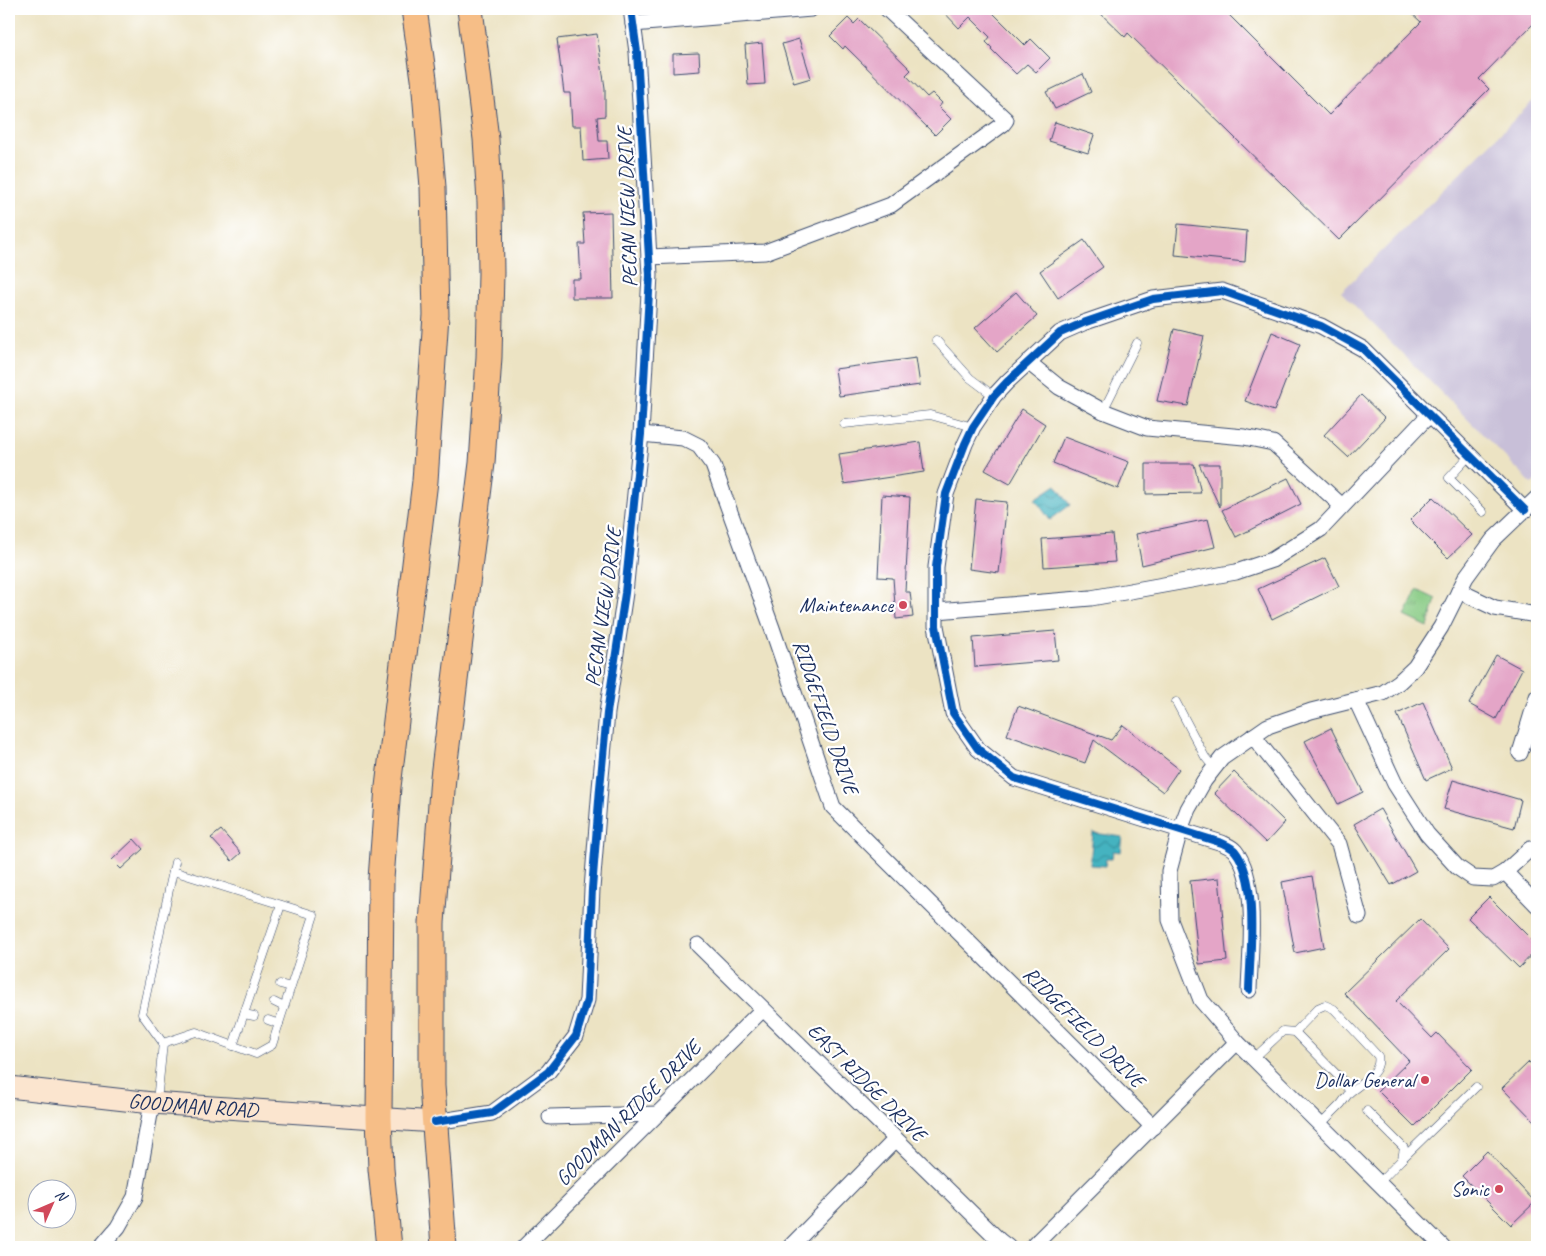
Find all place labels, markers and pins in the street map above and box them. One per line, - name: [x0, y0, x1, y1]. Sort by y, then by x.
- place label: Maintenance: [799, 592, 894, 618]
- marker: Maintenance: [897, 599, 909, 611]
- place label: Dollar General: [1314, 1067, 1418, 1093]
- marker: Dollar General: [1419, 1074, 1431, 1086]
- place label: Sonic: [1451, 1176, 1491, 1202]
- marker: Sonic: [1493, 1183, 1505, 1195]

